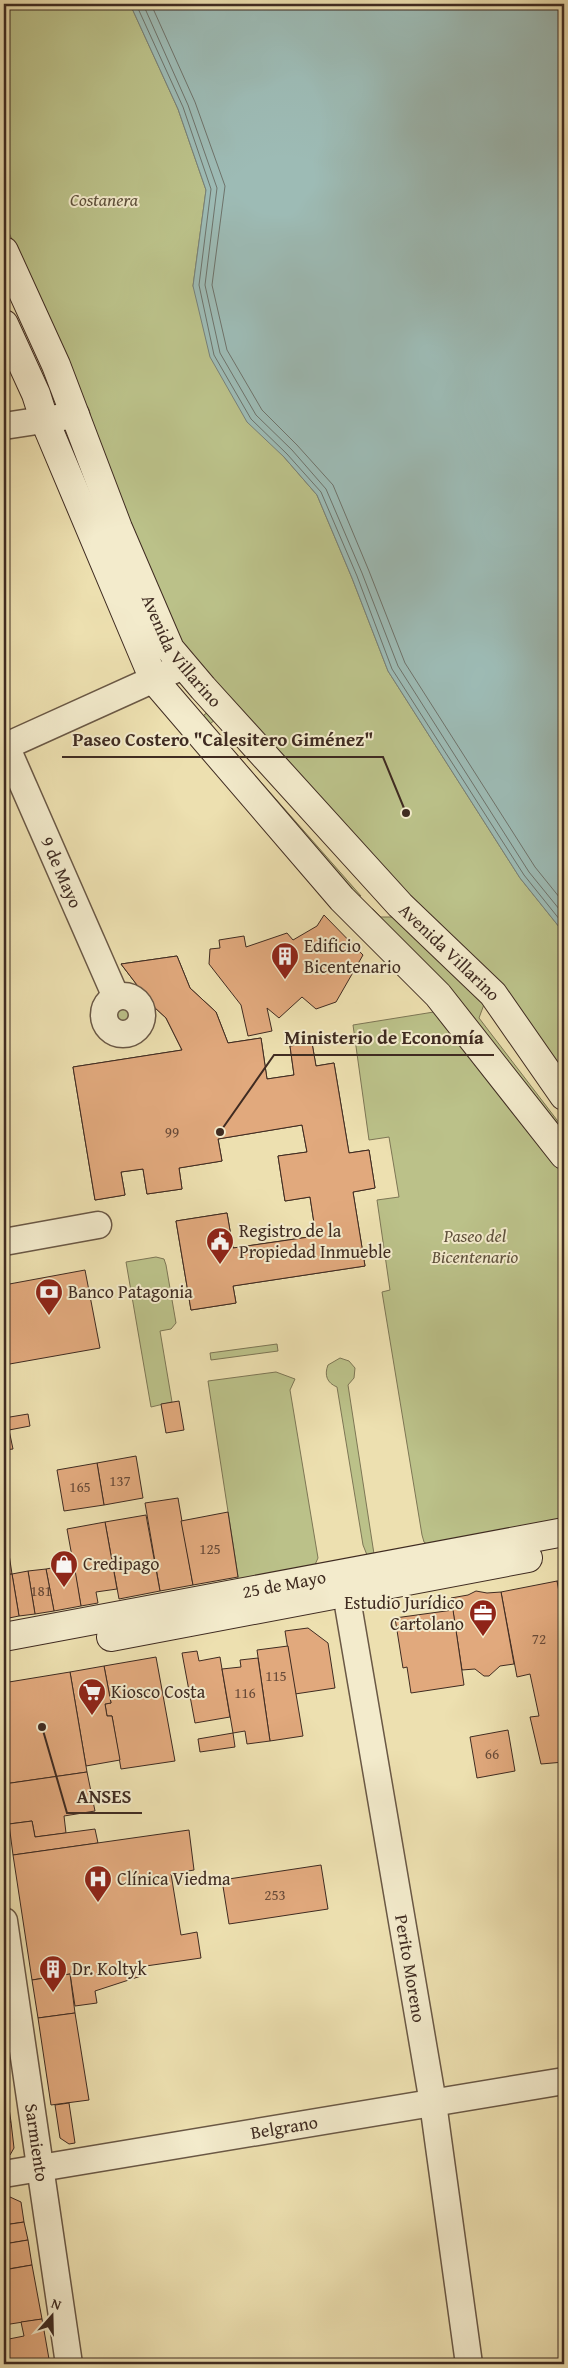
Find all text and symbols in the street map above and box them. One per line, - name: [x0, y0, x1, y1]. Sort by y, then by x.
- park label: Costanera: [70, 186, 139, 213]
- street label: Avenida Villarino: [135, 590, 228, 713]
- callout: Paseo Costero "Calesitero Giménez": [62, 723, 383, 757]
- text: Paseo Costero "Calesitero Giménez": [73, 725, 373, 753]
- street label: 9 de Mayo: [34, 832, 89, 912]
- street label: Avenida Villarino: [393, 897, 508, 1006]
- place label: Edificio Bicentenario: [304, 932, 401, 980]
- building icon: Edificio Bicentenario: [270, 941, 300, 980]
- callout: Ministerio de Economía: [274, 1021, 494, 1055]
- text: Ministerio de Economía: [284, 1023, 484, 1051]
- house number: 99: [165, 1121, 179, 1142]
- place label: Registro de la Propiedad Inmueble: [239, 1217, 391, 1265]
- park label: Paseo del Bicentenario: [431, 1222, 519, 1270]
- public building icon: Registro de la Propiedad Inmueble: [205, 1226, 235, 1265]
- bank icon: Banco Patagonia: [34, 1277, 64, 1316]
- place label: Banco Patagonia: [68, 1278, 193, 1305]
- house number: 137: [109, 1470, 131, 1491]
- house number: 165: [69, 1476, 91, 1497]
- house number: 125: [199, 1538, 221, 1559]
- shop icon: Credipago: [49, 1549, 79, 1588]
- place label: Credipago: [83, 1550, 159, 1577]
- street label: 25 de Mayo: [240, 1563, 328, 1605]
- house number: 181: [30, 1580, 52, 1601]
- place label: Estudio Jurídico Cartolano: [344, 1589, 464, 1637]
- office icon: Estudio Jurídico Cartolano: [468, 1598, 498, 1637]
- house number: 72: [532, 1628, 546, 1649]
- house number: 115: [265, 1665, 287, 1686]
- supermarket icon: Kiosco Costa: [77, 1677, 107, 1716]
- place label: Kiosco Costa: [111, 1678, 206, 1705]
- house number: 116: [234, 1682, 256, 1703]
- house number: 66: [485, 1743, 499, 1764]
- callout: ANSES: [67, 1779, 142, 1813]
- text: ANSES: [77, 1782, 132, 1810]
- hospital icon: Clínica Viedma: [83, 1864, 113, 1903]
- place label: Clínica Viedma: [117, 1865, 231, 1892]
- house number: 253: [264, 1884, 286, 1905]
- street label: Perito Moreno: [388, 1912, 433, 2024]
- building icon: Dr. Koltyk: [38, 1954, 68, 1993]
- place label: Dr. Koltyk: [72, 1955, 148, 1982]
- street label: Sarmiento: [18, 2102, 56, 2183]
- street label: Belgrano: [248, 2108, 320, 2146]
- north arrow: [28, 2290, 78, 2340]
- text: N: [49, 2293, 65, 2315]

